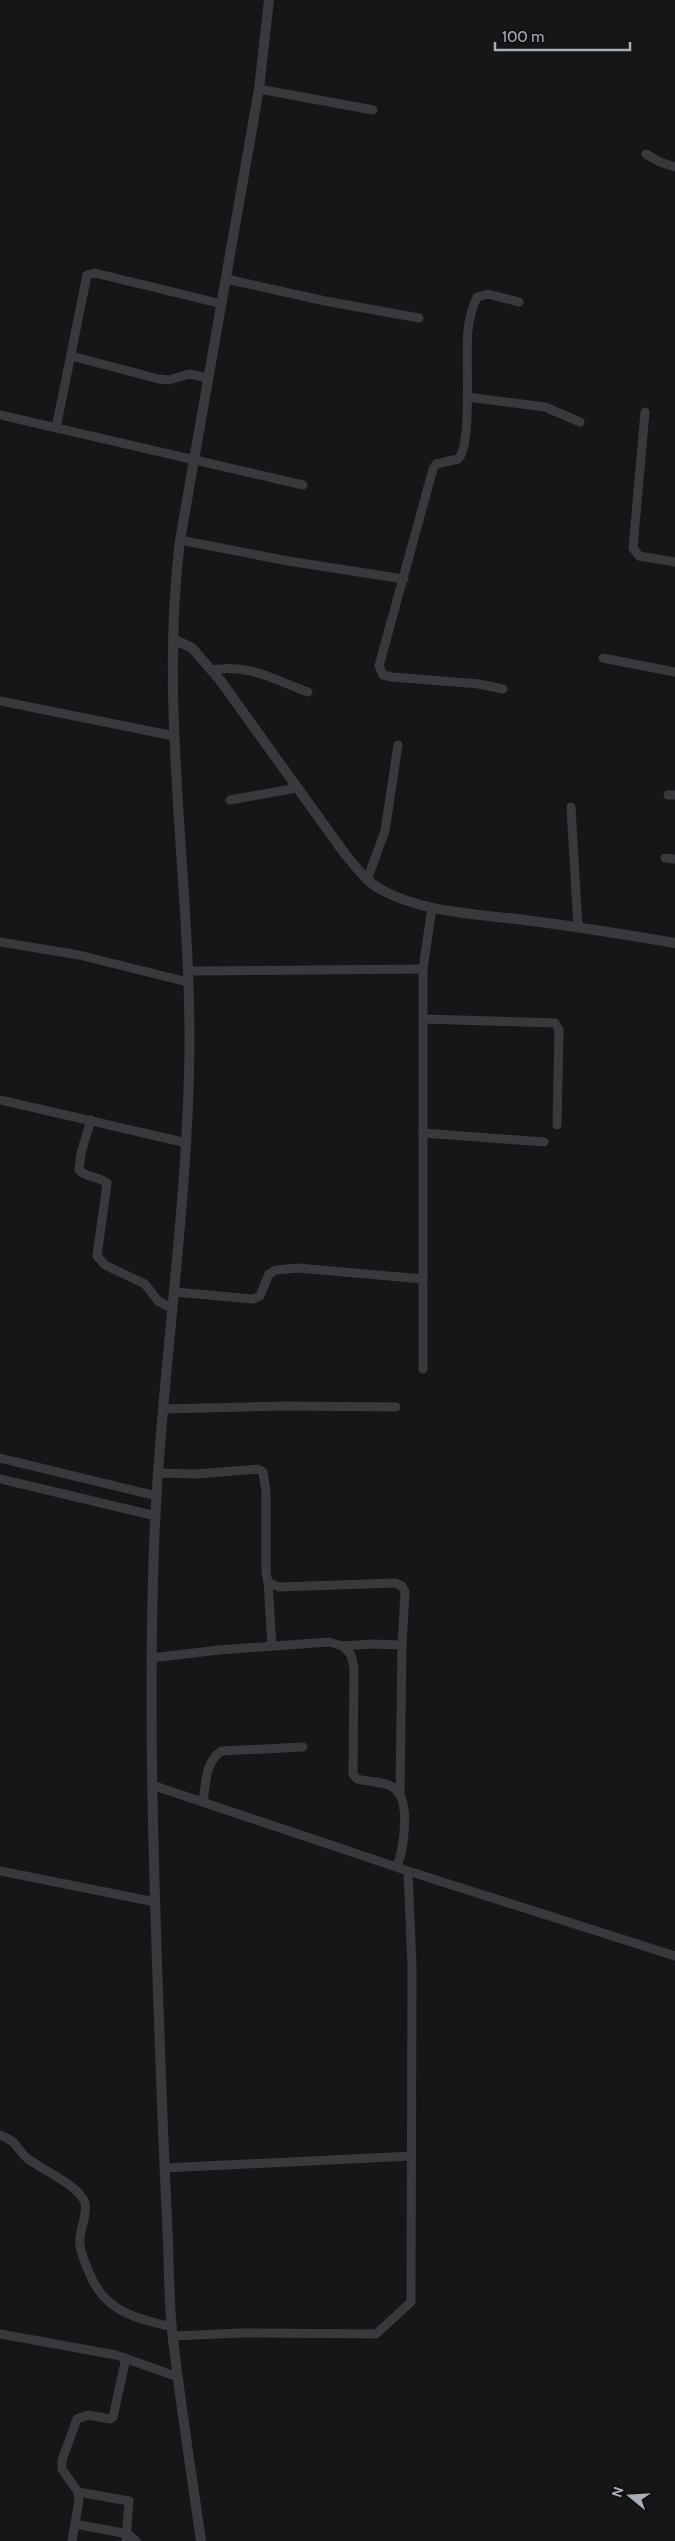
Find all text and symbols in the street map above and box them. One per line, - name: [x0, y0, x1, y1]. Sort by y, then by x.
- scale bar: [495, 20, 630, 52]
- text: 100 m: [502, 28, 544, 46]
- north arrow: [605, 2471, 655, 2521]
- text: N: [608, 2484, 628, 2499]

